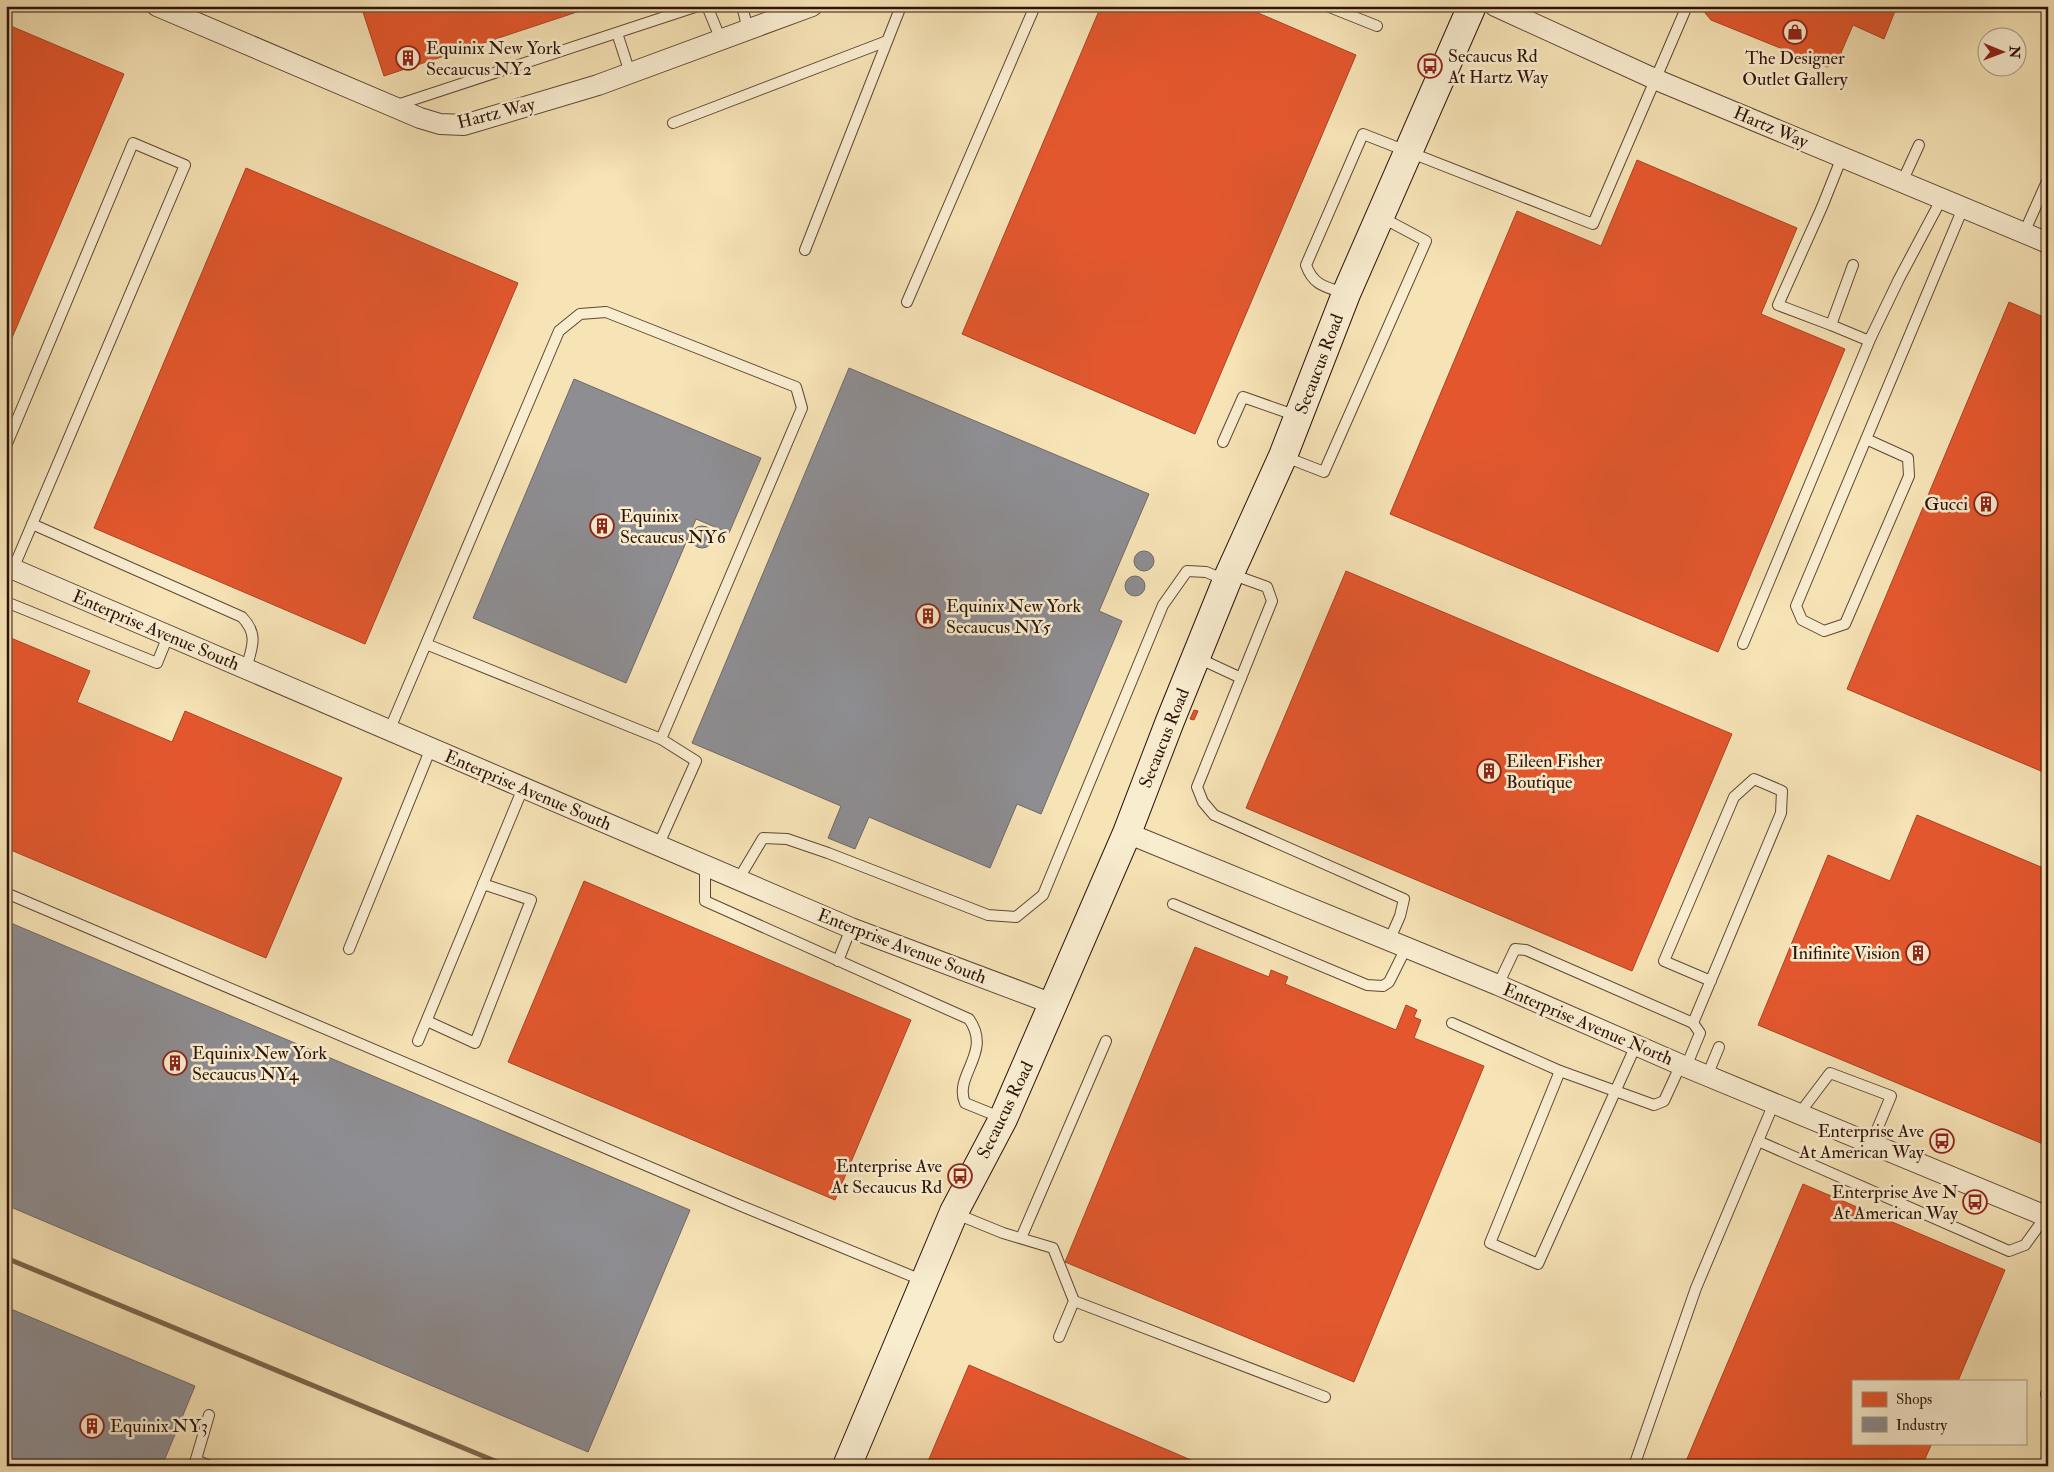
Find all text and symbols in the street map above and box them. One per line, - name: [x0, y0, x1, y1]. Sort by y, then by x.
- shop icon: The Designer Outlet Gallery: [1782, 19, 1808, 45]
- north arrow: [1976, 28, 2026, 78]
- place label: Equinix New York Secaucus NY2: [426, 37, 561, 81]
- building icon: Equinix New York Secaucus NY2: [395, 45, 421, 71]
- place label: Secaucus Rd At Hartz Way: [1447, 45, 1549, 89]
- text: N: [2006, 45, 2023, 59]
- place label: The Designer Outlet Gallery: [1742, 47, 1849, 91]
- bus stop icon: Secaucus Rd At Hartz Way: [1417, 53, 1443, 79]
- street label: Hartz Way: [455, 93, 538, 134]
- street label: Hartz Way: [1730, 101, 1813, 154]
- street label: Secaucus Road: [1290, 311, 1349, 418]
- building icon: Gucci: [1973, 491, 1999, 517]
- place label: Gucci: [1924, 493, 1968, 516]
- place label: Equinix Secaucus NY6: [620, 505, 727, 549]
- building icon: Equinix Secaucus NY6: [589, 513, 615, 539]
- street label: Enterprise Avenue South: [69, 585, 243, 676]
- place label: Equinix New York Secaucus NY5: [946, 595, 1081, 639]
- building icon: Equinix New York Secaucus NY5: [915, 603, 941, 629]
- street label: Secaucus Road: [1134, 685, 1195, 791]
- street label: Enterprise Avenue South: [441, 745, 615, 836]
- place label: Eileen Fisher Boutique: [1506, 750, 1602, 794]
- building icon: Eileen Fisher Boutique: [1476, 758, 1502, 784]
- street label: Enterprise Avenue South: [814, 904, 990, 990]
- building icon: Inifinite Vision: [1905, 940, 1931, 966]
- place label: Inifinite Vision: [1791, 942, 1900, 965]
- street label: Enterprise Avenue North: [1499, 978, 1677, 1071]
- place label: Equinix New York Secaucus NY4: [192, 1042, 327, 1086]
- building icon: Equinix New York Secaucus NY4: [162, 1050, 188, 1076]
- street label: Secaucus Road: [972, 1058, 1039, 1163]
- place label: Enterprise Ave At American Way: [1798, 1120, 1925, 1164]
- bus stop icon: Enterprise Ave At American Way: [1929, 1128, 1955, 1154]
- place label: Enterprise Ave At Secaucus Rd: [830, 1155, 942, 1199]
- bus stop icon: Enterprise Ave At Secaucus Rd: [947, 1163, 973, 1189]
- place label: Enterprise Ave N At American Way: [1832, 1181, 1959, 1225]
- bus stop icon: Enterprise Ave N At American Way: [1962, 1189, 1988, 1215]
- legend: [1852, 1380, 2026, 1444]
- text: Shops: [1896, 1390, 1932, 1410]
- building icon: Equinix NY3: [79, 1413, 105, 1439]
- place label: Equinix NY3: [110, 1415, 208, 1438]
- text: Industry: [1896, 1416, 1947, 1435]

